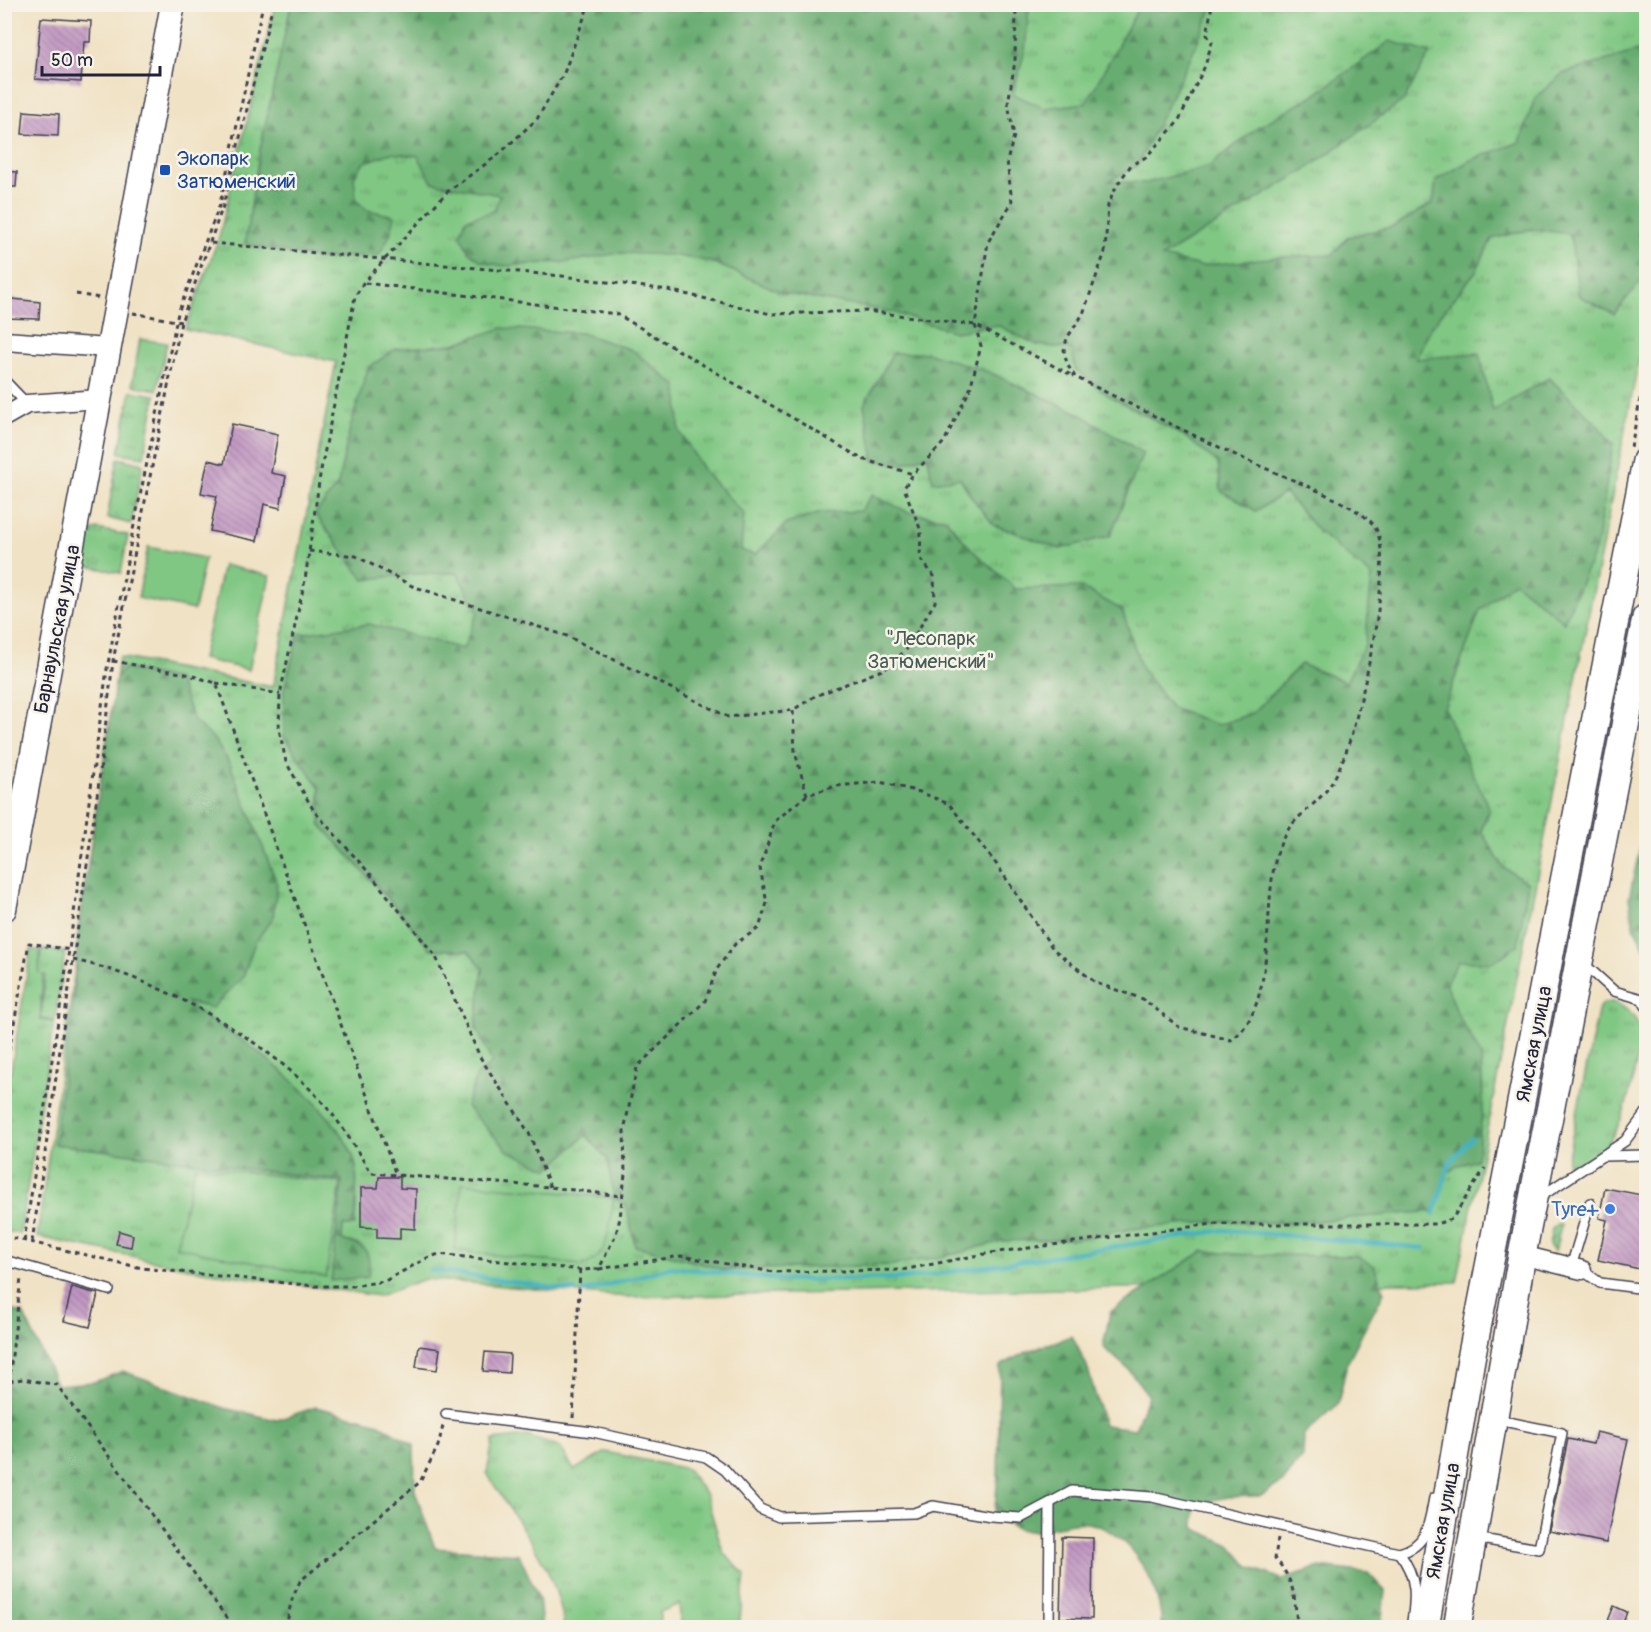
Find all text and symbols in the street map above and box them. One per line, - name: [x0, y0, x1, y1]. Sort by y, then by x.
- scale bar: [42, 39, 160, 77]
- text: 50 m: [51, 49, 93, 72]
- place label: Экопарк Затюменский: [177, 146, 296, 194]
- marker: Экопарк Затюменский: [158, 163, 172, 177]
- street label: Барнаульская улица: [28, 542, 86, 716]
- park label: "Лесопарк Затюменский": [867, 626, 995, 674]
- street label: Ямская улица: [1510, 984, 1558, 1104]
- place label: Tyre+: [1551, 1197, 1599, 1222]
- marker: Tyre+: [1603, 1202, 1617, 1216]
- street label: Ямская улица: [1420, 1461, 1466, 1581]

